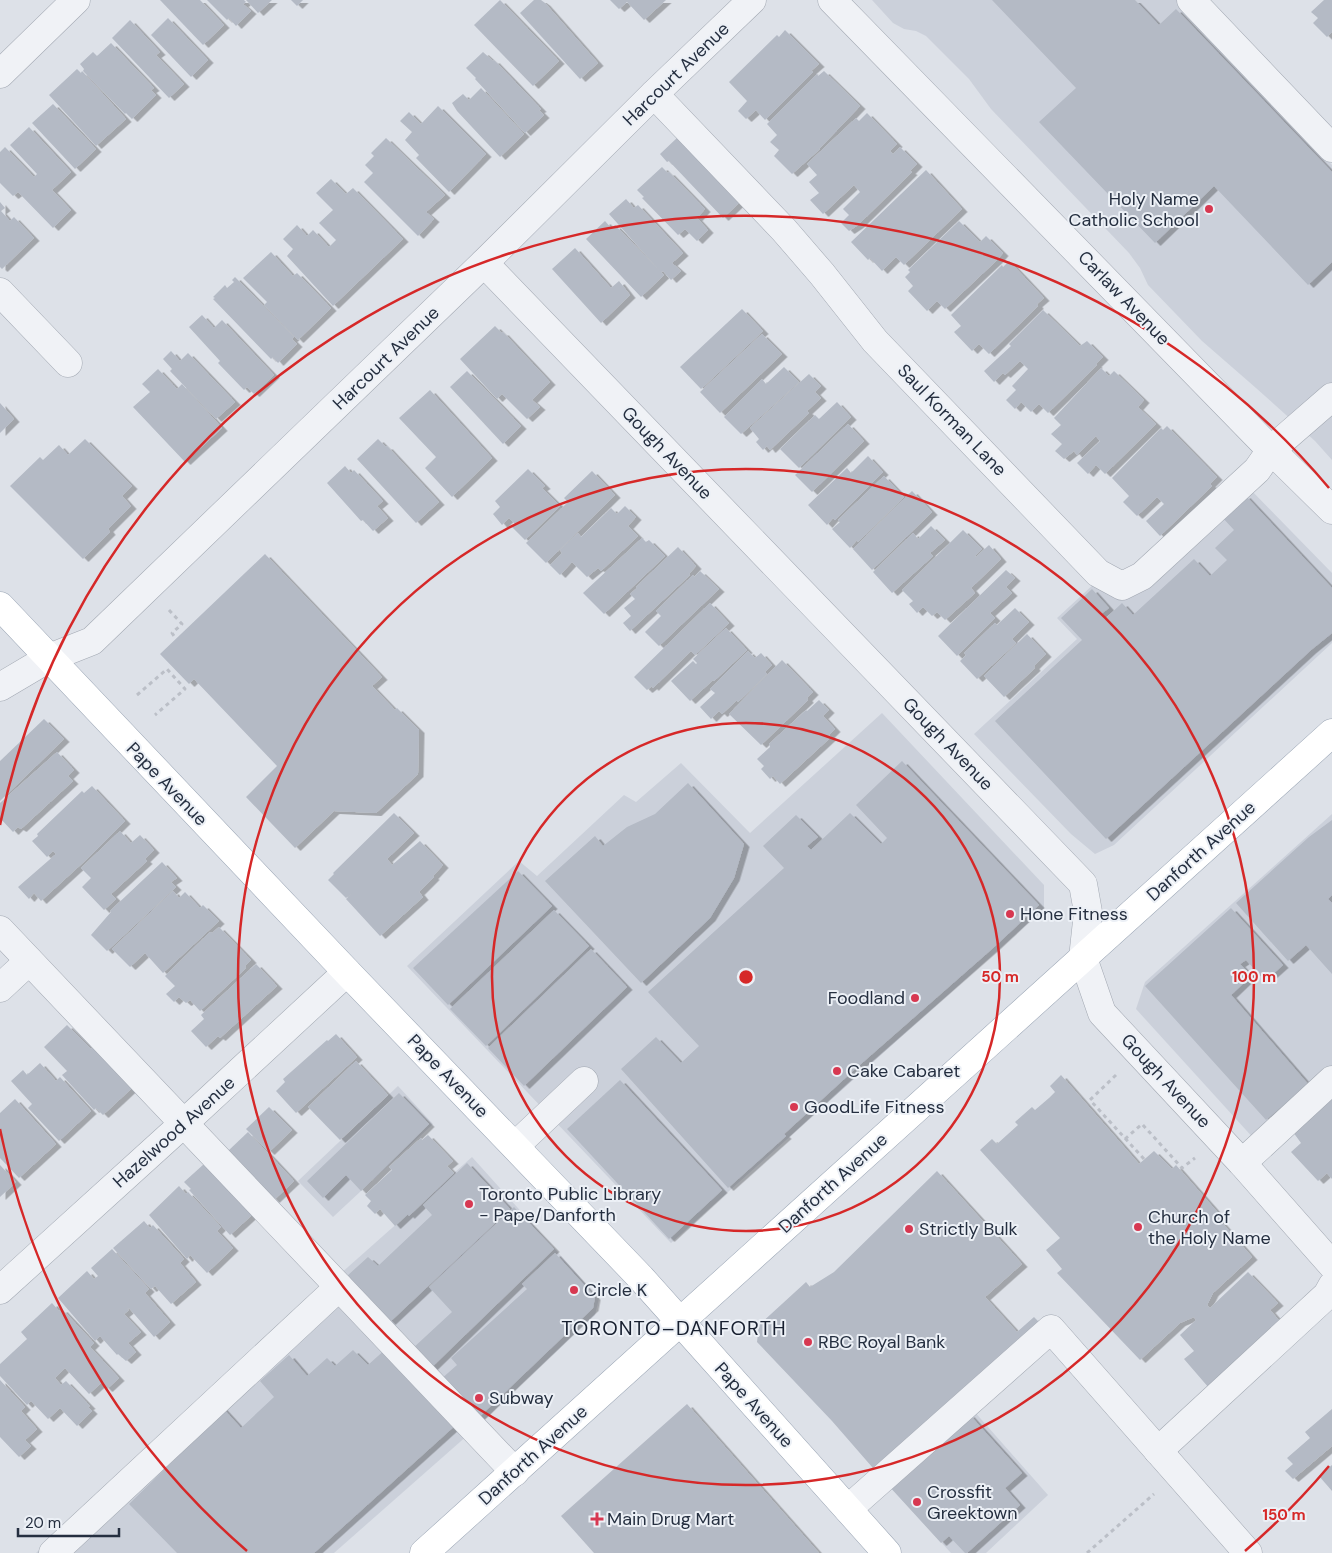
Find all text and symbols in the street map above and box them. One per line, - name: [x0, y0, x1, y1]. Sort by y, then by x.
- street label: Harcourt Avenue: [618, 17, 734, 131]
- place label: Holy Name Catholic School: [1069, 187, 1199, 232]
- marker: Holy Name Catholic School: [1203, 203, 1215, 215]
- street label: Carlaw Avenue: [1073, 246, 1175, 350]
- street label: Harcourt Avenue: [328, 301, 444, 415]
- street label: Saul Korman Lane: [892, 359, 1012, 481]
- street label: Gough Avenue: [616, 401, 718, 505]
- street label: Gough Avenue: [897, 692, 999, 796]
- street label: Pape Avenue: [121, 737, 213, 831]
- street label: Danforth Avenue: [1141, 796, 1261, 906]
- place label: Hone Fitness: [1020, 902, 1128, 926]
- marker: Hone Fitness: [1004, 908, 1016, 920]
- text: 50 m: [981, 967, 1019, 987]
- text: 100 m: [1232, 967, 1276, 987]
- centre of rings: [737, 968, 755, 986]
- place label: Foodland: [828, 986, 905, 1010]
- marker: Foodland: [909, 992, 921, 1004]
- street label: Pape Avenue: [402, 1029, 494, 1123]
- street label: Gough Avenue: [1116, 1029, 1216, 1133]
- place label: Cake Cabaret: [847, 1059, 960, 1083]
- marker: Cake Cabaret: [831, 1065, 843, 1077]
- street label: Hazelwood Avenue: [108, 1071, 240, 1193]
- place label: GoodLife Fitness: [804, 1095, 945, 1119]
- marker: GoodLife Fitness: [788, 1101, 800, 1113]
- street label: Danforth Avenue: [773, 1128, 893, 1238]
- place label: Toronto Public Library - Pape/Danforth: [479, 1182, 661, 1227]
- marker: Toronto Public Library - Pape/Danforth: [463, 1198, 475, 1210]
- place label: Church of the Holy Name: [1148, 1205, 1271, 1250]
- place label: Strictly Bulk: [919, 1217, 1018, 1241]
- marker: Church of the Holy Name: [1132, 1221, 1144, 1233]
- marker: Strictly Bulk: [903, 1223, 915, 1235]
- place label: Circle K: [584, 1278, 648, 1302]
- marker: Circle K: [568, 1284, 580, 1296]
- district label: TORONTO–DANFORTH: [561, 1315, 787, 1341]
- place label: RBC Royal Bank: [818, 1330, 945, 1354]
- marker: RBC Royal Bank: [802, 1336, 814, 1348]
- street label: Pape Avenue: [709, 1357, 799, 1453]
- place label: Subway: [489, 1386, 554, 1410]
- marker: Subway: [473, 1392, 485, 1404]
- street label: Danforth Avenue: [473, 1400, 593, 1510]
- place label: Crossfit Greektown: [927, 1480, 1018, 1525]
- marker: Crossfit Greektown: [911, 1496, 923, 1508]
- text: 150 m: [1263, 1505, 1306, 1525]
- scale bar: [18, 1506, 119, 1538]
- place label: Main Drug Mart: [607, 1507, 734, 1531]
- text: 20 m: [25, 1513, 61, 1533]
- marker: Main Drug Mart: [591, 1513, 603, 1525]

